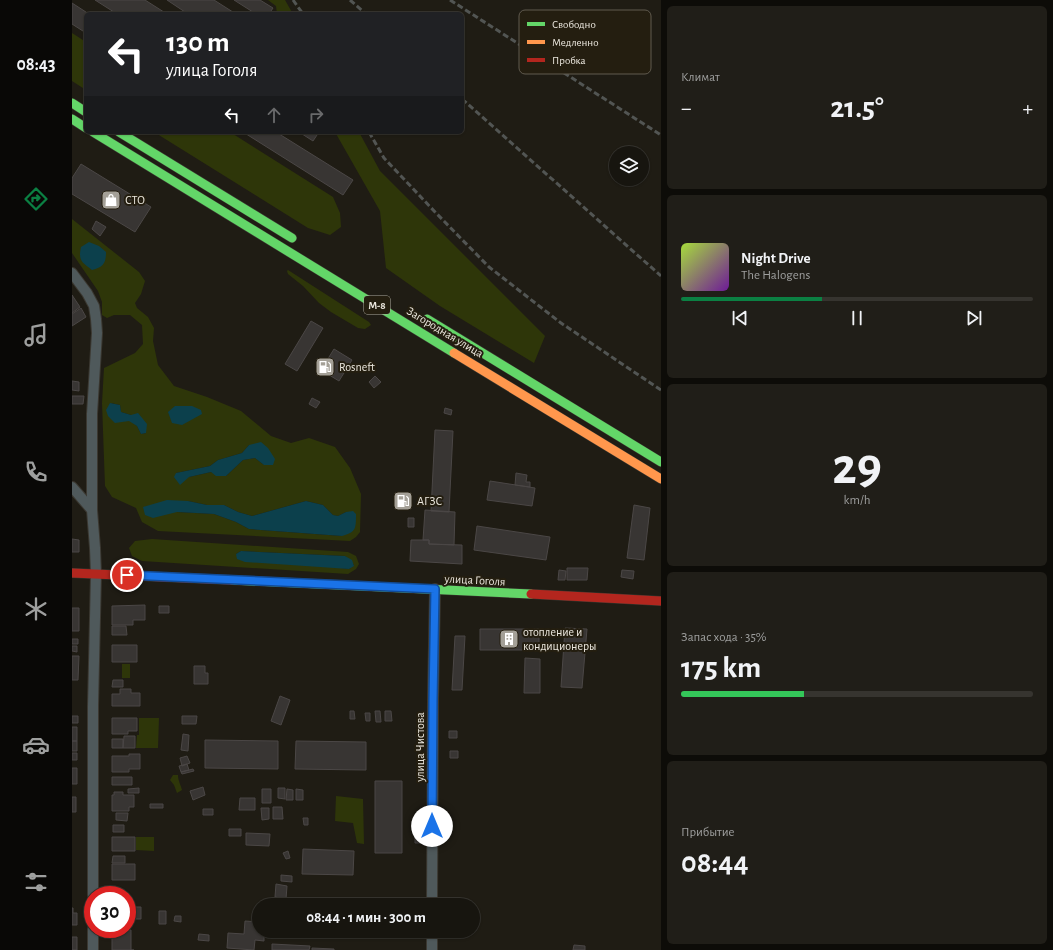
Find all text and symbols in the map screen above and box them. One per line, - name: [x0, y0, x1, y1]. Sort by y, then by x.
- legend: [519, 10, 651, 74]
- text: Свободно: [552, 19, 596, 30]
- icon: left: [100, 28, 152, 80]
- text: 130 m: [166, 29, 230, 57]
- text: Медленно: [552, 37, 599, 48]
- text: Пробка: [552, 55, 585, 66]
- text: 08:43: [16, 56, 56, 74]
- text: улица Гоголя: [166, 62, 257, 80]
- text: Климат: [681, 71, 720, 84]
- text: 21.5°: [830, 93, 884, 123]
- text: −: [681, 97, 692, 119]
- text: +: [1022, 97, 1033, 119]
- icon: left: [221, 104, 243, 126]
- icon: ahead: [263, 104, 285, 126]
- icon: right: [305, 104, 327, 126]
- map controls: [609, 146, 649, 186]
- button: layers: [609, 146, 649, 186]
- icon: directions: [22, 185, 50, 213]
- shop icon: СТО: [100, 189, 122, 211]
- place label: СТО: [125, 194, 145, 206]
- text: Night Drive: [741, 251, 811, 266]
- text: The Halogens: [741, 269, 810, 282]
- road number: М-8: [364, 296, 390, 314]
- street label: Загородная улица: [404, 304, 486, 361]
- icon: previous: [729, 307, 751, 329]
- icon: pause: [846, 307, 868, 329]
- icon: next: [963, 307, 985, 329]
- icon: music: [22, 321, 50, 349]
- fuel station icon: Rosneft: [314, 356, 336, 378]
- place label: Rosneft: [339, 361, 375, 373]
- text: 29: [832, 441, 882, 493]
- icon: phone: [22, 458, 50, 486]
- fuel station icon: АГЗС: [392, 490, 414, 512]
- text: km/h: [844, 494, 870, 507]
- place label: АГЗС: [417, 495, 443, 507]
- pin: [110, 558, 144, 592]
- icon: arrive: [116, 564, 138, 586]
- street label: улица Гоголя: [443, 572, 506, 589]
- icon: climate: [22, 595, 50, 623]
- place label: отопление и кондиционеры: [523, 626, 596, 652]
- building icon: отопление и кондиционеры: [498, 628, 520, 650]
- text: Запас хода · 35%: [681, 631, 767, 644]
- text: 175 km: [681, 653, 761, 683]
- street label: улица Чистова: [414, 712, 427, 783]
- icon: car: [22, 731, 50, 759]
- position arrow: [411, 805, 453, 847]
- text: Прибытие: [681, 826, 735, 839]
- text: 08:44: [681, 848, 748, 878]
- icon: filters: [22, 868, 50, 896]
- speed limit sign: 30: [84, 886, 136, 938]
- text: 08:44 · 1 мин · 300 m: [306, 910, 426, 925]

